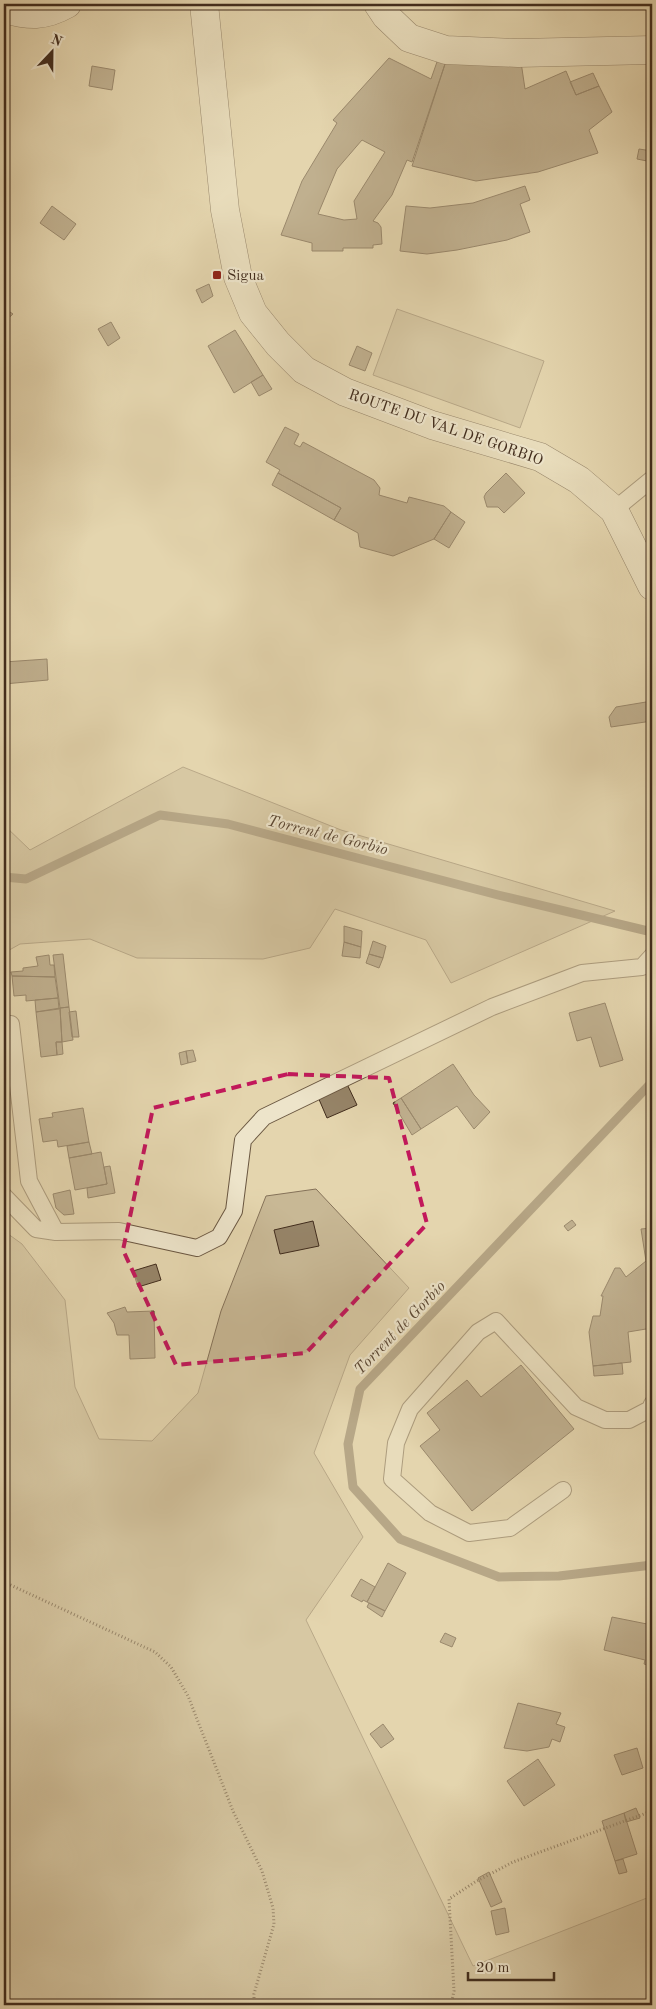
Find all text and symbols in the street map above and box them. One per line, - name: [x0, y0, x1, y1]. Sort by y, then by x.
- north arrow: [28, 28, 78, 78]
- text: N: [49, 32, 64, 49]
- marker: Sigua: [211, 269, 223, 281]
- place label: Sigua: [227, 269, 264, 284]
- street label: ROUTE DU VAL DE GORBIO: [346, 388, 545, 469]
- water label: Torrent de Gorbio: [266, 813, 389, 859]
- water label: Torrent de Gorbio: [352, 1278, 449, 1378]
- scale bar: [468, 1949, 555, 1981]
- text: 20 m: [476, 1961, 510, 1976]

